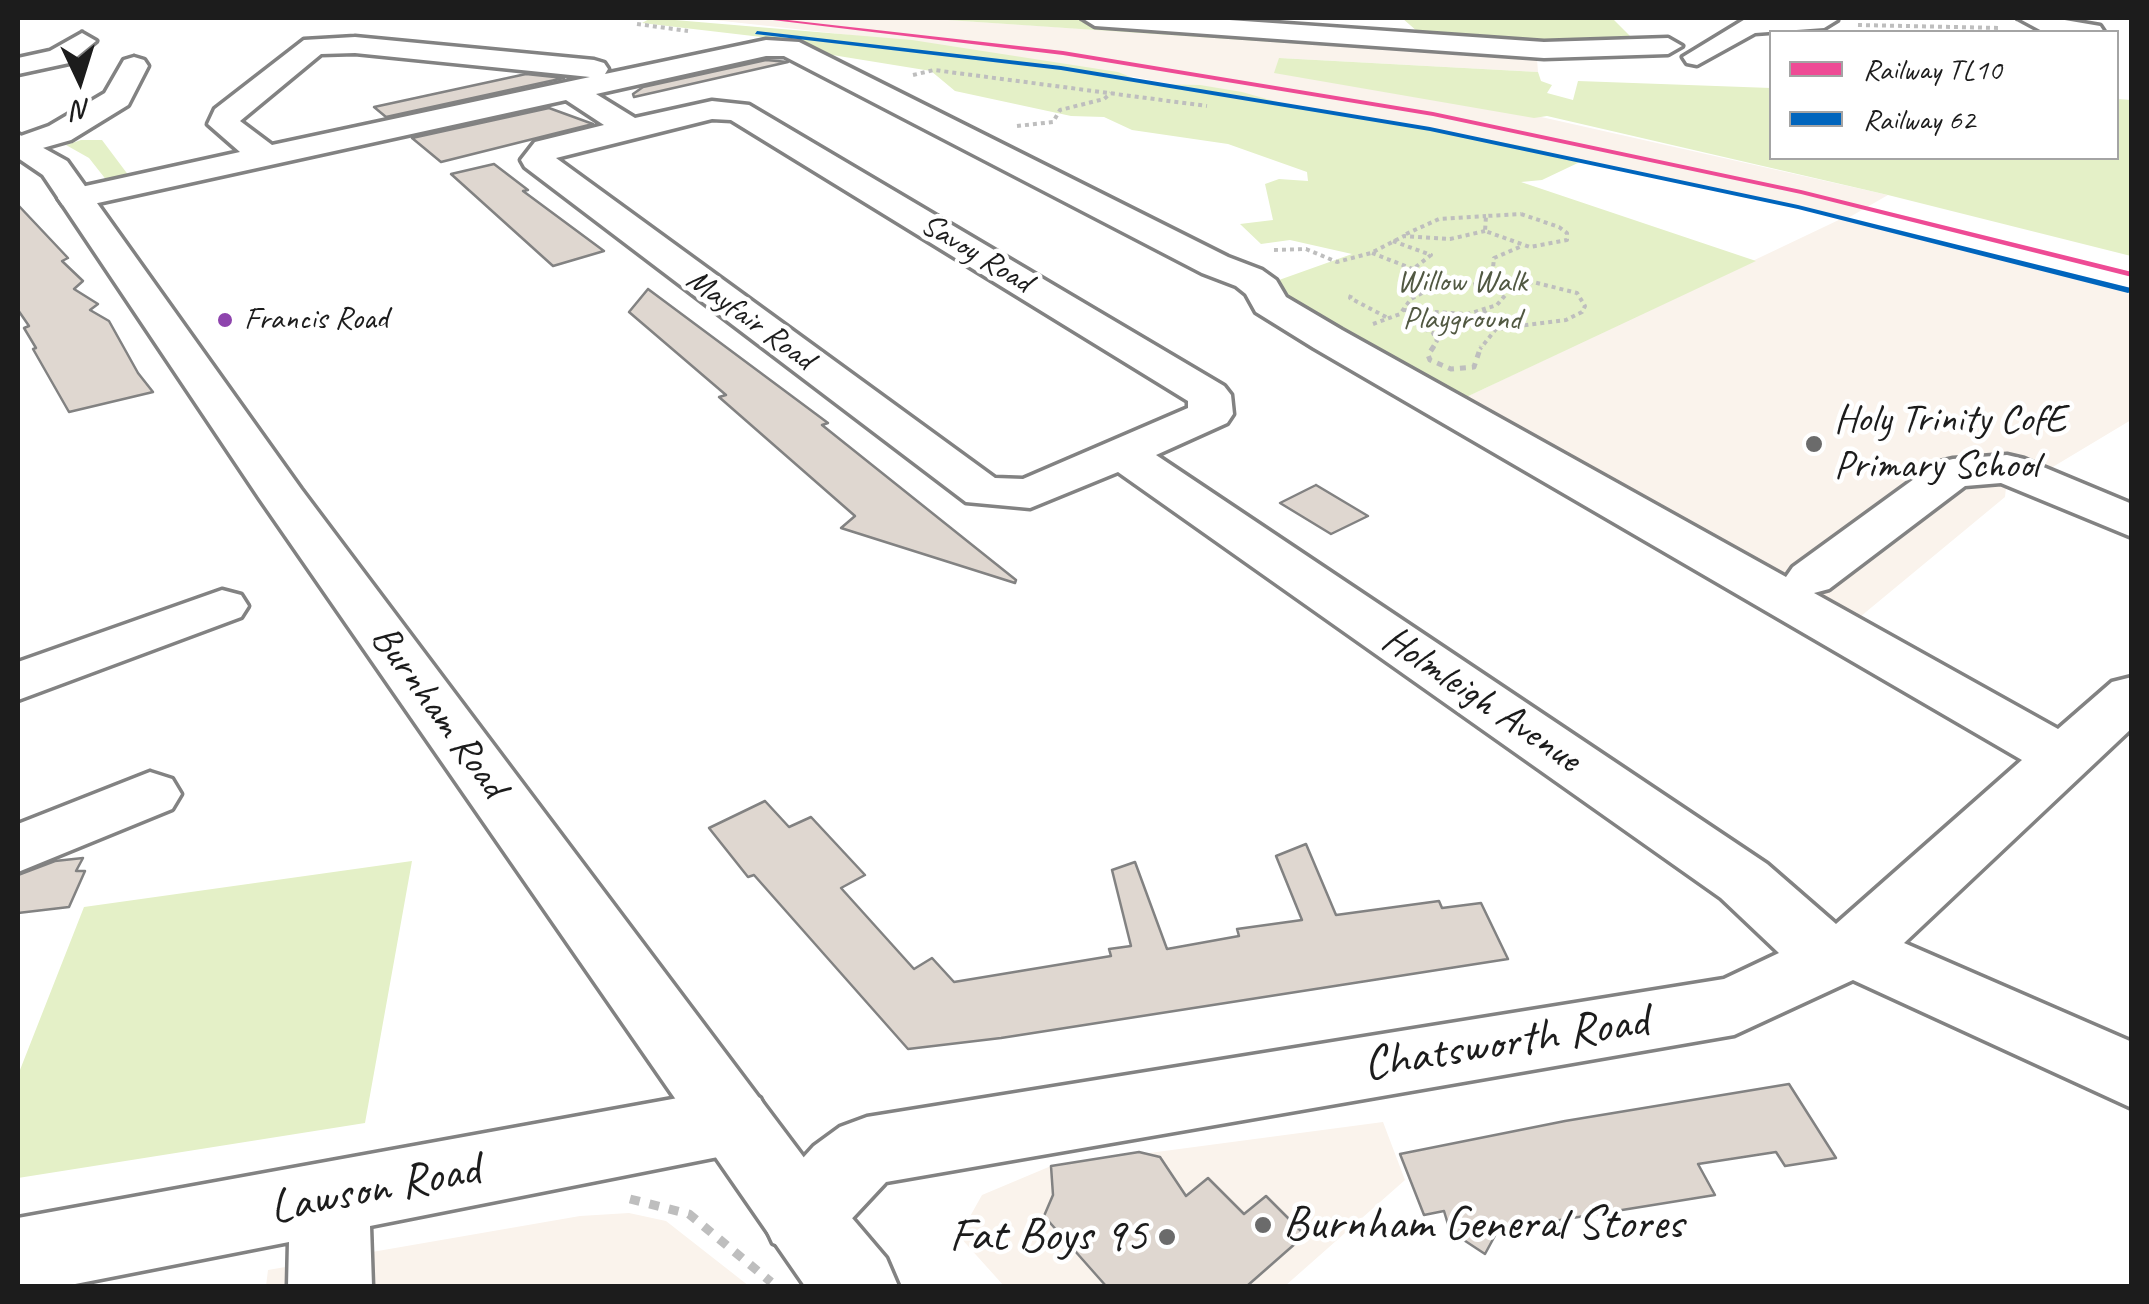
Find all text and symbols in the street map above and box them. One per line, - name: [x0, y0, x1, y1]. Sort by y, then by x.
- north arrow: [30, 30, 130, 130]
- legend: [1769, 30, 2119, 160]
- text: Railway TL10: [1863, 50, 2001, 88]
- text: N: [72, 92, 92, 128]
- text: Railway 62: [1863, 100, 1975, 138]
- street label: Savoy Road: [914, 206, 1038, 302]
- street label: Mayfair Road: [679, 261, 821, 379]
- park label: Willow Walk Playground: [1397, 264, 1527, 339]
- place label: Francis Road: [244, 301, 388, 339]
- marker: Francis Road: [215, 310, 235, 330]
- place label: Holy Trinity CofE Primary School: [1834, 397, 2066, 491]
- marker: Holy Trinity CofE Primary School: [1803, 433, 1825, 455]
- street label: Burnham Road: [359, 616, 517, 808]
- street label: Holmleigh Avenue: [1373, 616, 1589, 784]
- street label: Chatsworth Road: [1360, 993, 1652, 1095]
- street label: Lawson Road: [265, 1141, 485, 1239]
- place label: Burnham General Stores: [1283, 1196, 1683, 1254]
- place label: Fat Boys 95: [949, 1208, 1147, 1266]
- marker: Burnham General Stores: [1252, 1214, 1274, 1236]
- marker: Fat Boys 95: [1156, 1226, 1178, 1248]

